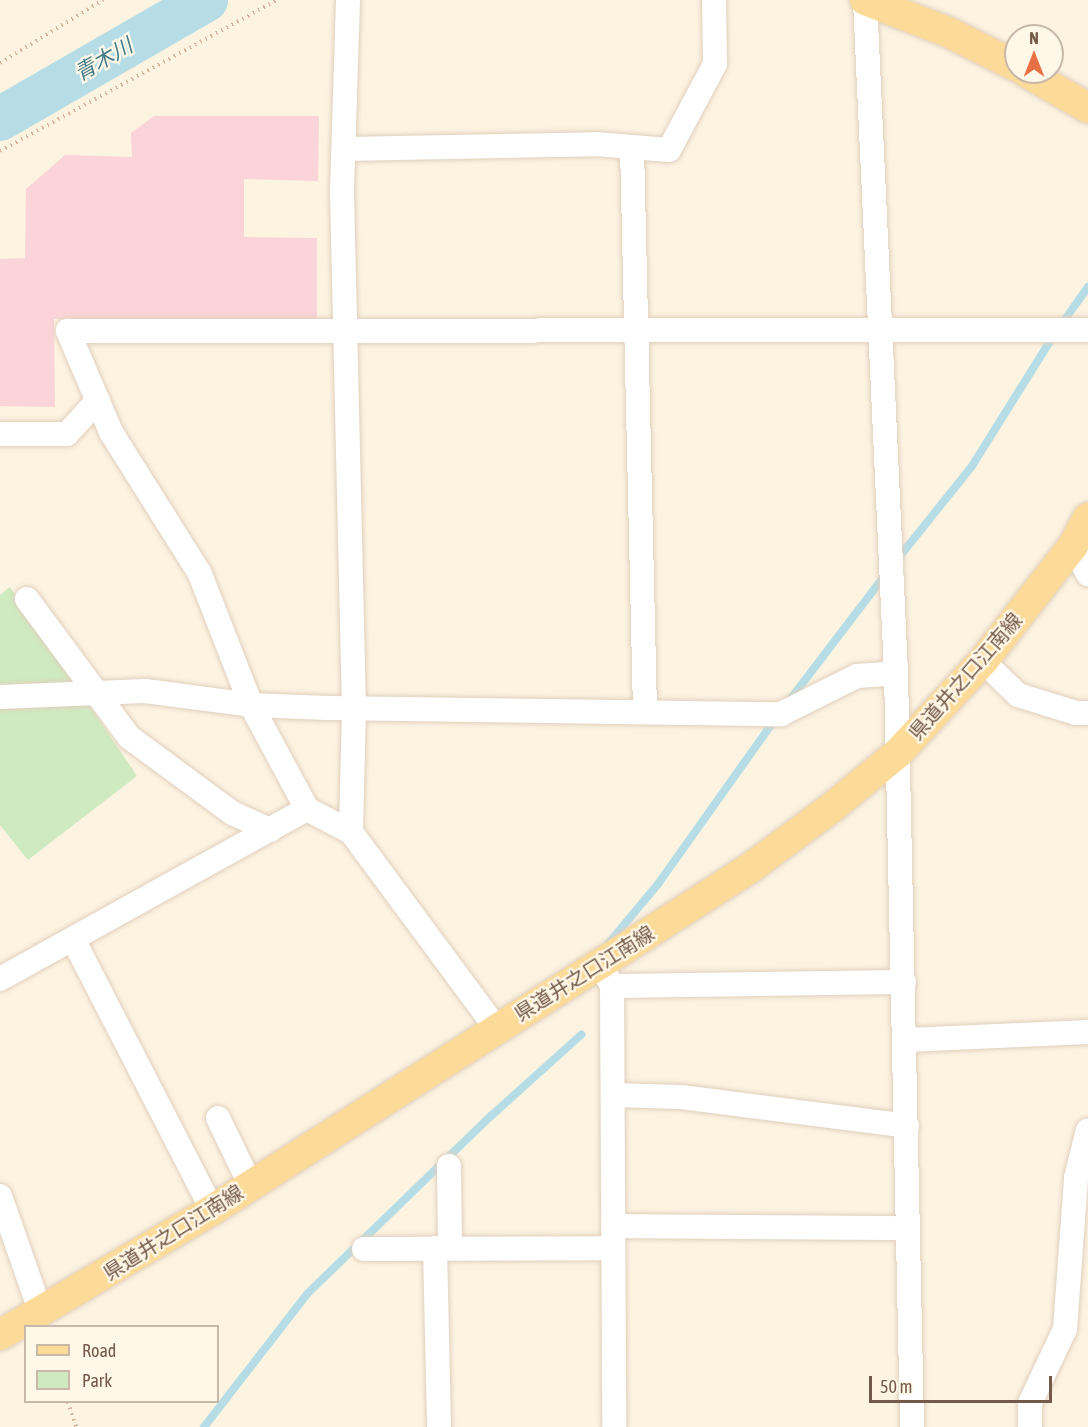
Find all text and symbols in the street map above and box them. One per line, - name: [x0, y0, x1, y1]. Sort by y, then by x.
- north arrow: [1004, 24, 1064, 84]
- text: N: [1029, 29, 1039, 47]
- water label: 青木川: [69, 32, 137, 86]
- street label: 県道井之口江南線: [903, 608, 1027, 744]
- street label: 県道井之口江南線: [510, 920, 658, 1026]
- street label: 県道井之口江南線: [99, 1179, 247, 1285]
- legend: [24, 1325, 219, 1403]
- text: Road: [82, 1340, 116, 1361]
- scale bar: [872, 1364, 1055, 1402]
- text: Park: [82, 1370, 112, 1391]
- text: 50 m: [880, 1376, 912, 1397]

